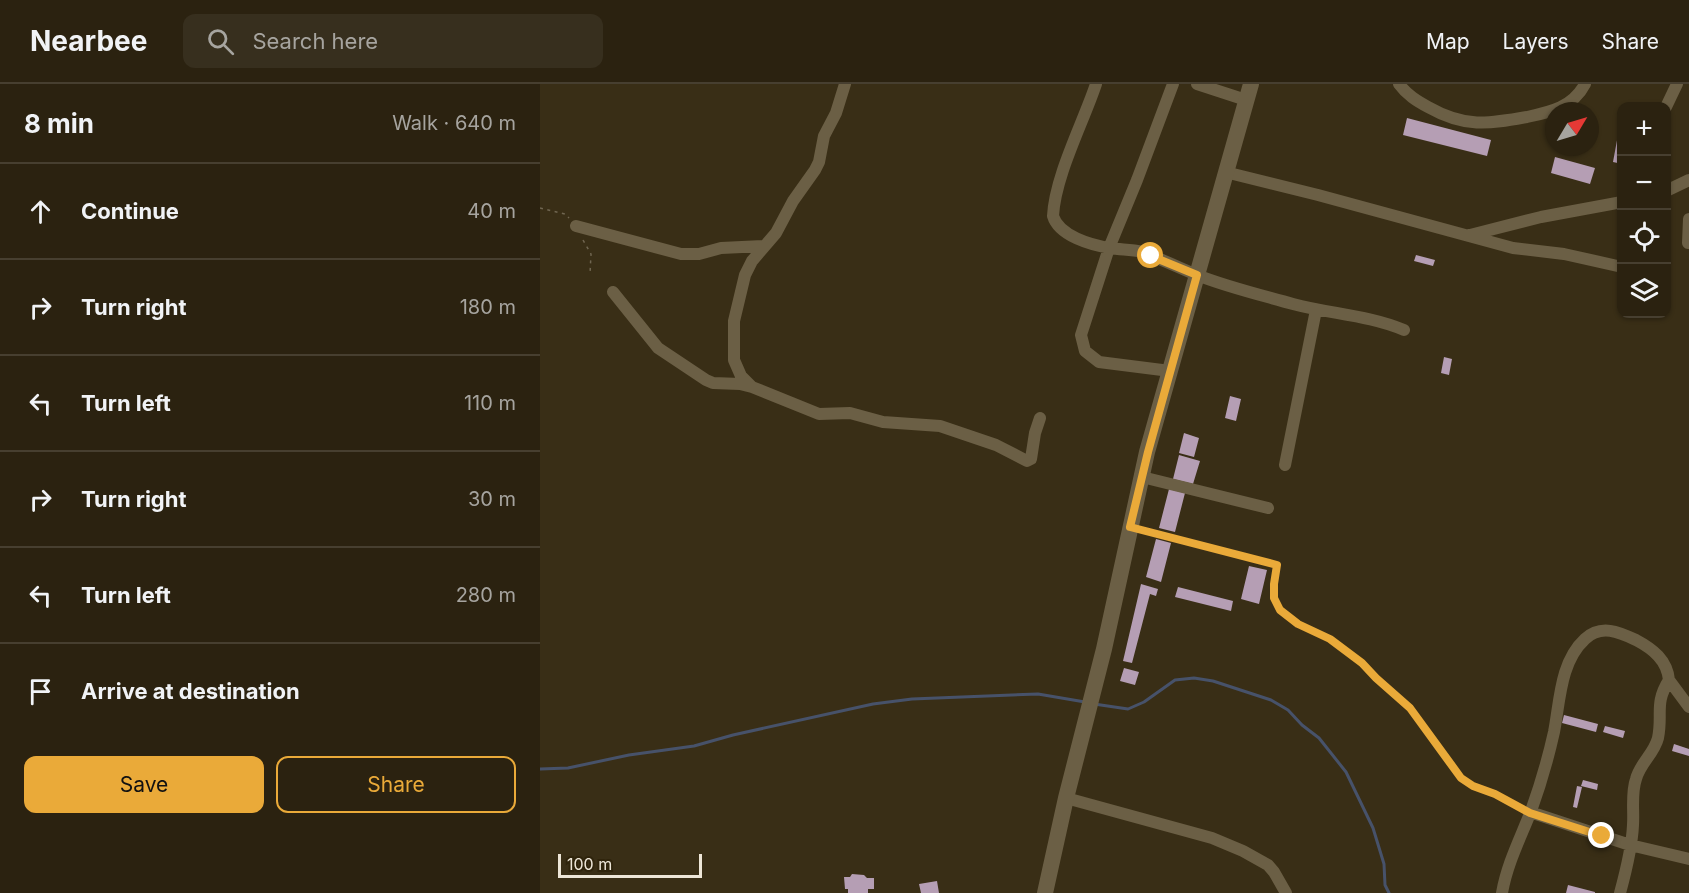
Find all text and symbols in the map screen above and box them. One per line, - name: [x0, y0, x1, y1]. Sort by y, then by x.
- search box: [183, 14, 603, 68]
- text: Nearbee: [30, 24, 147, 58]
- icon: search: [204, 25, 237, 58]
- text: Search here: [252, 28, 378, 54]
- text: Map: [1426, 29, 1470, 54]
- text: Layers: [1503, 29, 1569, 54]
- text: Share: [1602, 29, 1659, 54]
- north arrow: [1545, 102, 1599, 156]
- map controls: [1617, 102, 1671, 318]
- button: +: [1617, 102, 1671, 156]
- text: 8 min: [24, 108, 94, 139]
- text: Walk · 640 m: [392, 111, 516, 135]
- button: −: [1617, 156, 1671, 210]
- icon: ahead: [24, 195, 57, 228]
- text: Continue: [81, 198, 179, 224]
- text: 40 m: [467, 199, 516, 223]
- button: locate: [1617, 210, 1671, 264]
- route start: [1137, 242, 1163, 268]
- button: layers: [1617, 264, 1671, 318]
- icon: right: [24, 291, 57, 324]
- text: Turn right: [81, 294, 187, 320]
- text: 180 m: [460, 295, 516, 319]
- icon: left: [24, 387, 57, 420]
- text: Turn left: [81, 390, 171, 416]
- text: 110 m: [464, 391, 516, 415]
- icon: right: [24, 483, 57, 516]
- text: Turn right: [81, 486, 187, 512]
- text: 30 m: [468, 487, 516, 511]
- icon: left: [24, 579, 57, 612]
- text: Turn left: [81, 582, 171, 608]
- text: 280 m: [456, 583, 516, 607]
- icon: arrive: [24, 675, 57, 708]
- text: Arrive at destination: [81, 678, 300, 704]
- button: Save: [24, 756, 264, 813]
- button: Share: [276, 756, 516, 813]
- route end: [1588, 822, 1614, 848]
- scale bar: [558, 851, 702, 878]
- text: 100 m: [567, 854, 612, 874]

